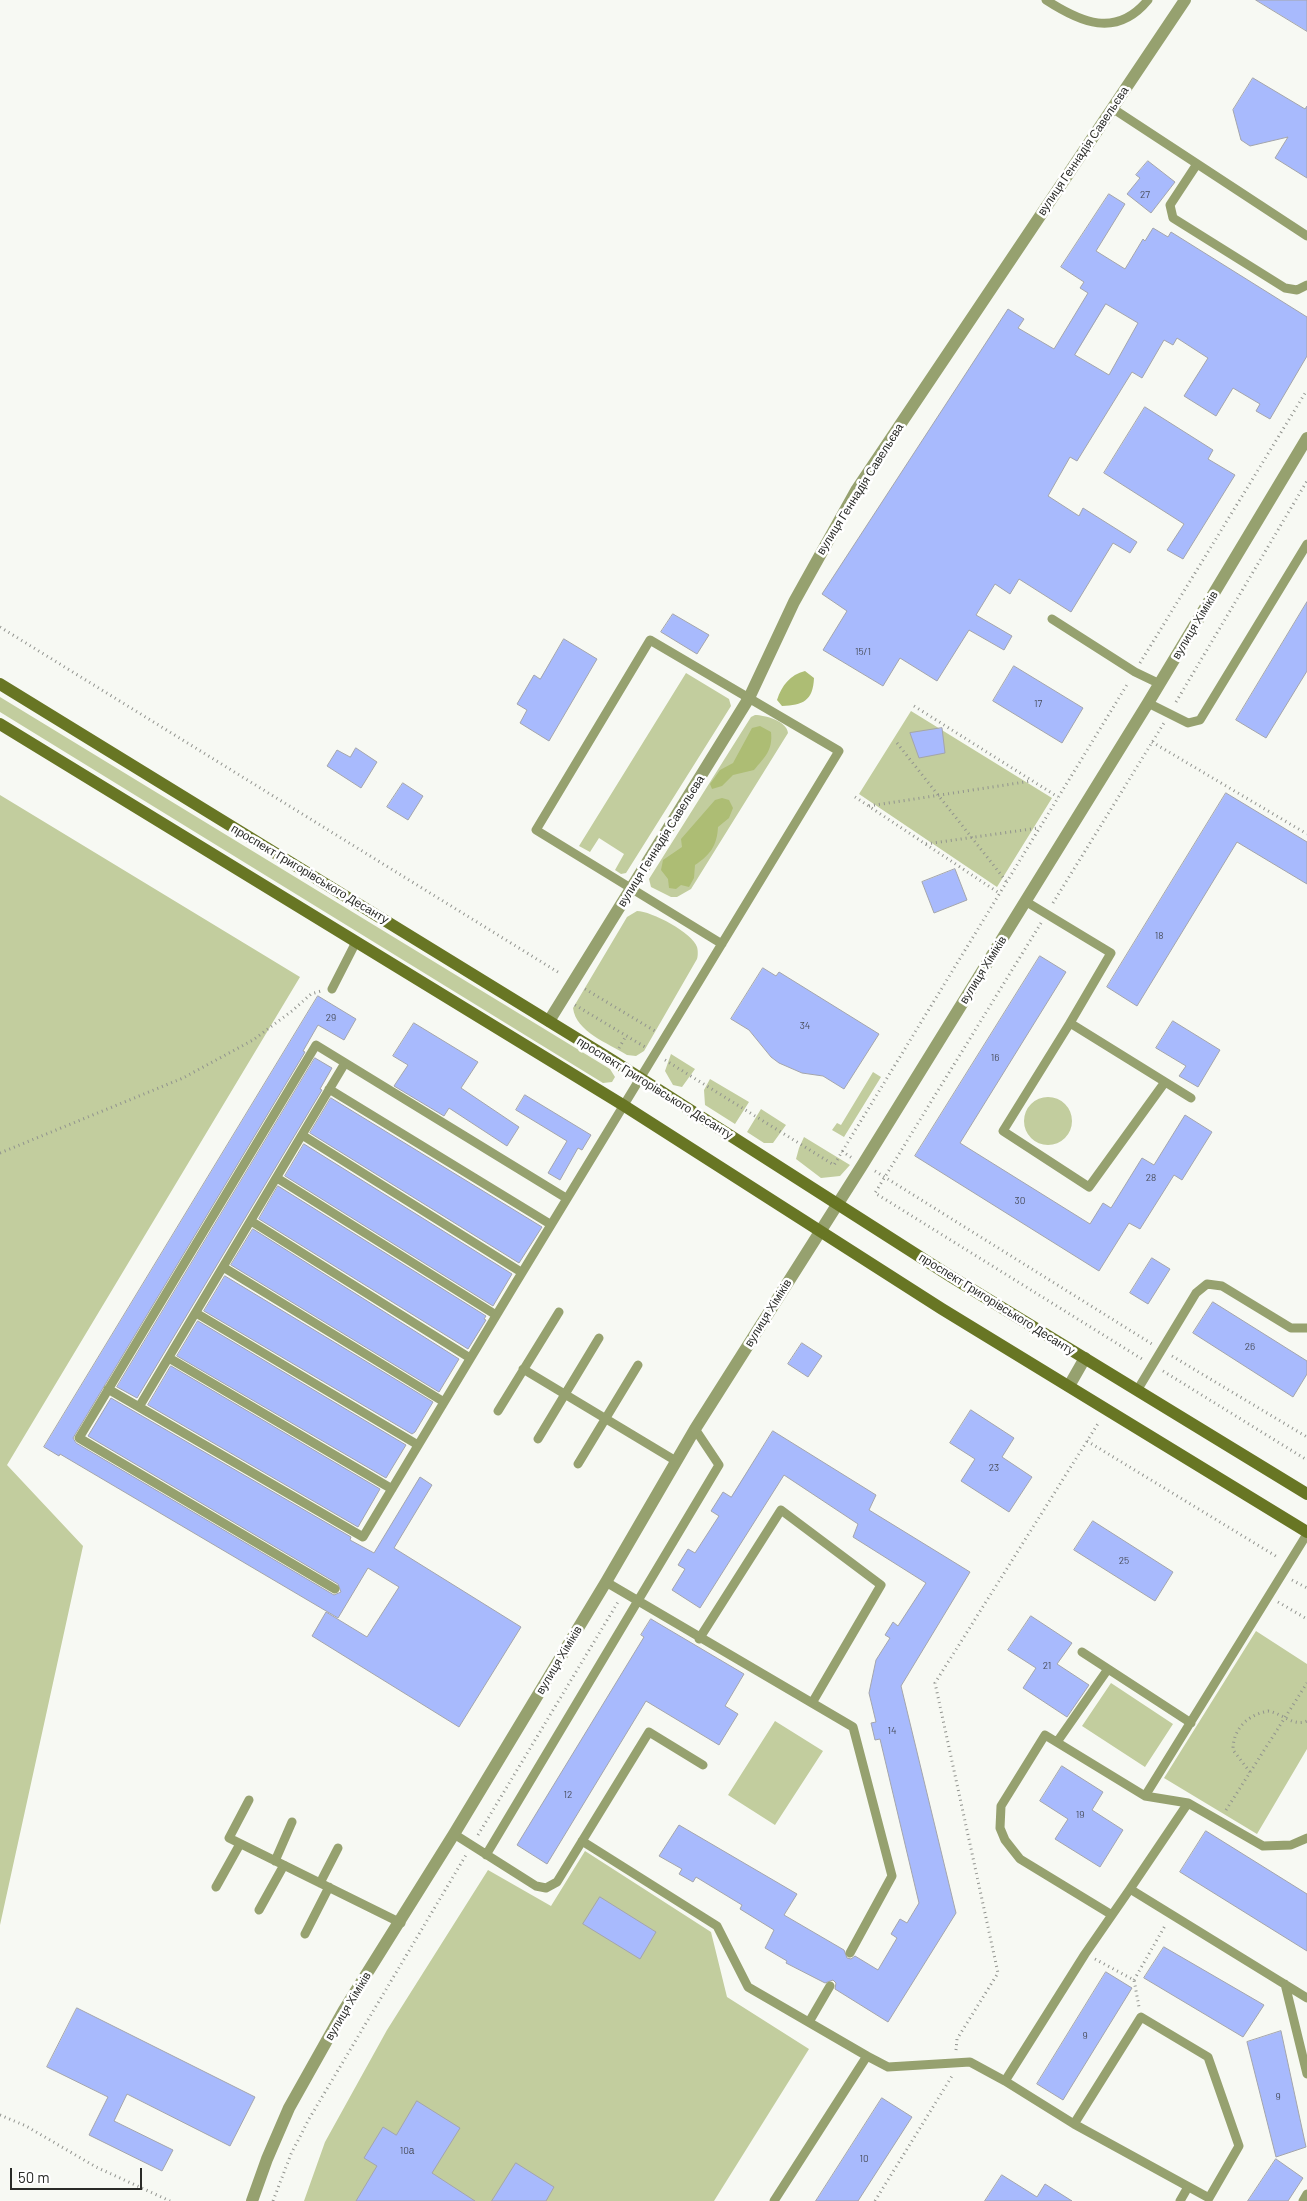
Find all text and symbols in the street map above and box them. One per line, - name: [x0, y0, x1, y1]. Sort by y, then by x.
- street label: вулиця Геннадія Савельєва: [1034, 84, 1132, 218]
- house number: 27: [1140, 189, 1150, 201]
- street label: вулиця Геннадія Савельєва: [813, 421, 907, 557]
- street label: вулиця Хіміків: [1169, 588, 1221, 662]
- house number: 15/1: [855, 646, 871, 658]
- house number: 17: [1034, 698, 1042, 710]
- street label: вулиця Геннадія Савельєва: [614, 773, 708, 909]
- street label: проспект Григорівського Десанту: [229, 821, 391, 927]
- house number: 18: [1155, 930, 1163, 942]
- street label: вулиця Хіміків: [956, 933, 1010, 1007]
- house number: 29: [326, 1012, 336, 1024]
- house number: 34: [800, 1020, 810, 1032]
- street label: проспект Григорівського Десанту: [574, 1034, 736, 1142]
- house number: 16: [991, 1052, 999, 1064]
- house number: 28: [1146, 1172, 1156, 1184]
- house number: 30: [1015, 1195, 1025, 1207]
- street label: проспект Григорівського Десанту: [916, 1250, 1078, 1358]
- street label: вулиця Хіміків: [741, 1276, 795, 1350]
- house number: 26: [1245, 1341, 1255, 1353]
- house number: 23: [989, 1462, 999, 1474]
- house number: 25: [1119, 1555, 1129, 1567]
- street label: вулиця Хіміків: [533, 1623, 585, 1697]
- house number: 21: [1043, 1660, 1051, 1672]
- house number: 14: [887, 1725, 897, 1737]
- house number: 12: [564, 1789, 572, 1801]
- house number: 19: [1076, 1809, 1084, 1821]
- street label: вулиця Хіміків: [322, 1969, 374, 2043]
- house number: 9: [1082, 2030, 1088, 2042]
- house number: 9: [1275, 2091, 1281, 2103]
- house number: 10а: [400, 2145, 414, 2157]
- house number: 10: [859, 2153, 869, 2165]
- scale bar: [12, 2158, 145, 2190]
- text: 50 m: [18, 2168, 50, 2186]

